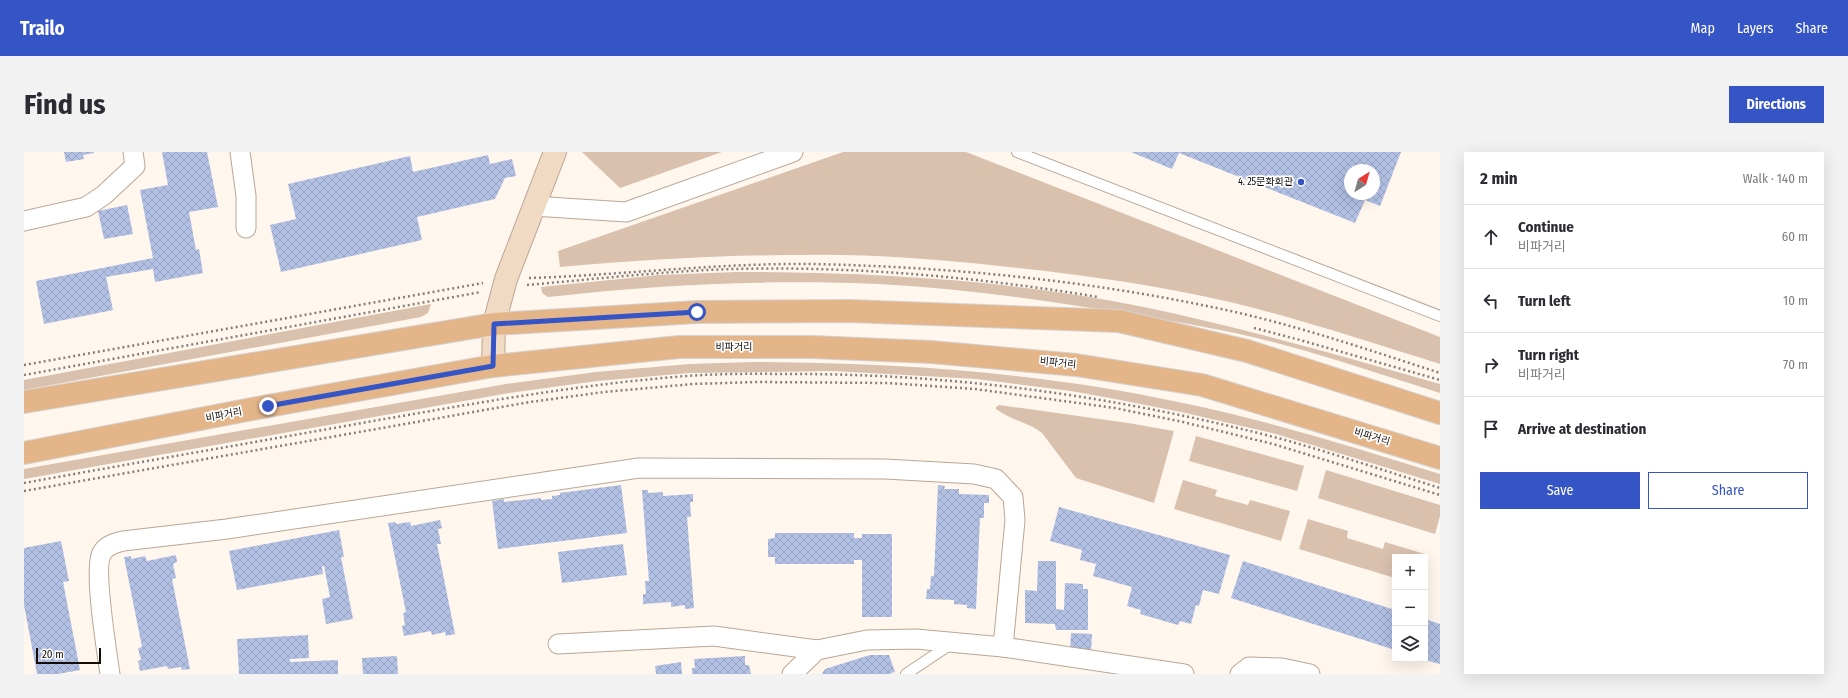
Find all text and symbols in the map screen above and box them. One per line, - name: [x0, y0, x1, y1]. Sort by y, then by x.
- text: Trailo: [20, 17, 65, 40]
- text: Map: [1691, 20, 1715, 37]
- text: Layers: [1737, 20, 1773, 37]
- text: Share: [1795, 20, 1828, 37]
- button: Directions: [1729, 86, 1824, 123]
- text: Find us: [24, 88, 106, 121]
- north arrow: [1344, 164, 1380, 200]
- text: 2 min: [1480, 168, 1518, 189]
- text: Walk · 140 m: [1743, 171, 1808, 186]
- place label: 4. 25문화회관: [1238, 176, 1294, 188]
- marker: 4. 25문화회관: [1296, 177, 1306, 187]
- text: Continue: [1518, 218, 1574, 236]
- icon: ahead: [1480, 226, 1502, 248]
- text: 60 m: [1782, 229, 1808, 244]
- text: 비파거리: [1518, 239, 1566, 254]
- icon: left: [1480, 290, 1502, 312]
- text: Turn left: [1518, 292, 1571, 310]
- text: 10 m: [1783, 293, 1808, 308]
- route start: [688, 303, 706, 321]
- street label: 비파거리: [716, 341, 752, 353]
- text: Turn right: [1518, 346, 1579, 364]
- icon: right: [1480, 354, 1502, 376]
- street label: 비파거리: [1039, 355, 1077, 371]
- text: 70 m: [1783, 357, 1808, 372]
- text: 비파거리: [1518, 367, 1566, 382]
- route end: [259, 397, 277, 415]
- street label: 비파거리: [205, 406, 243, 424]
- icon: arrive: [1480, 418, 1502, 440]
- text: Arrive at destination: [1518, 420, 1646, 438]
- street label: 비파거리: [1353, 426, 1391, 448]
- button: Save: [1480, 472, 1640, 509]
- button: Share: [1648, 472, 1808, 509]
- map controls: [1392, 554, 1428, 662]
- button: +: [1392, 554, 1428, 590]
- button: −: [1392, 590, 1428, 626]
- button: layers: [1392, 626, 1428, 662]
- scale bar: [36, 646, 101, 665]
- text: 20 m: [42, 648, 64, 661]

